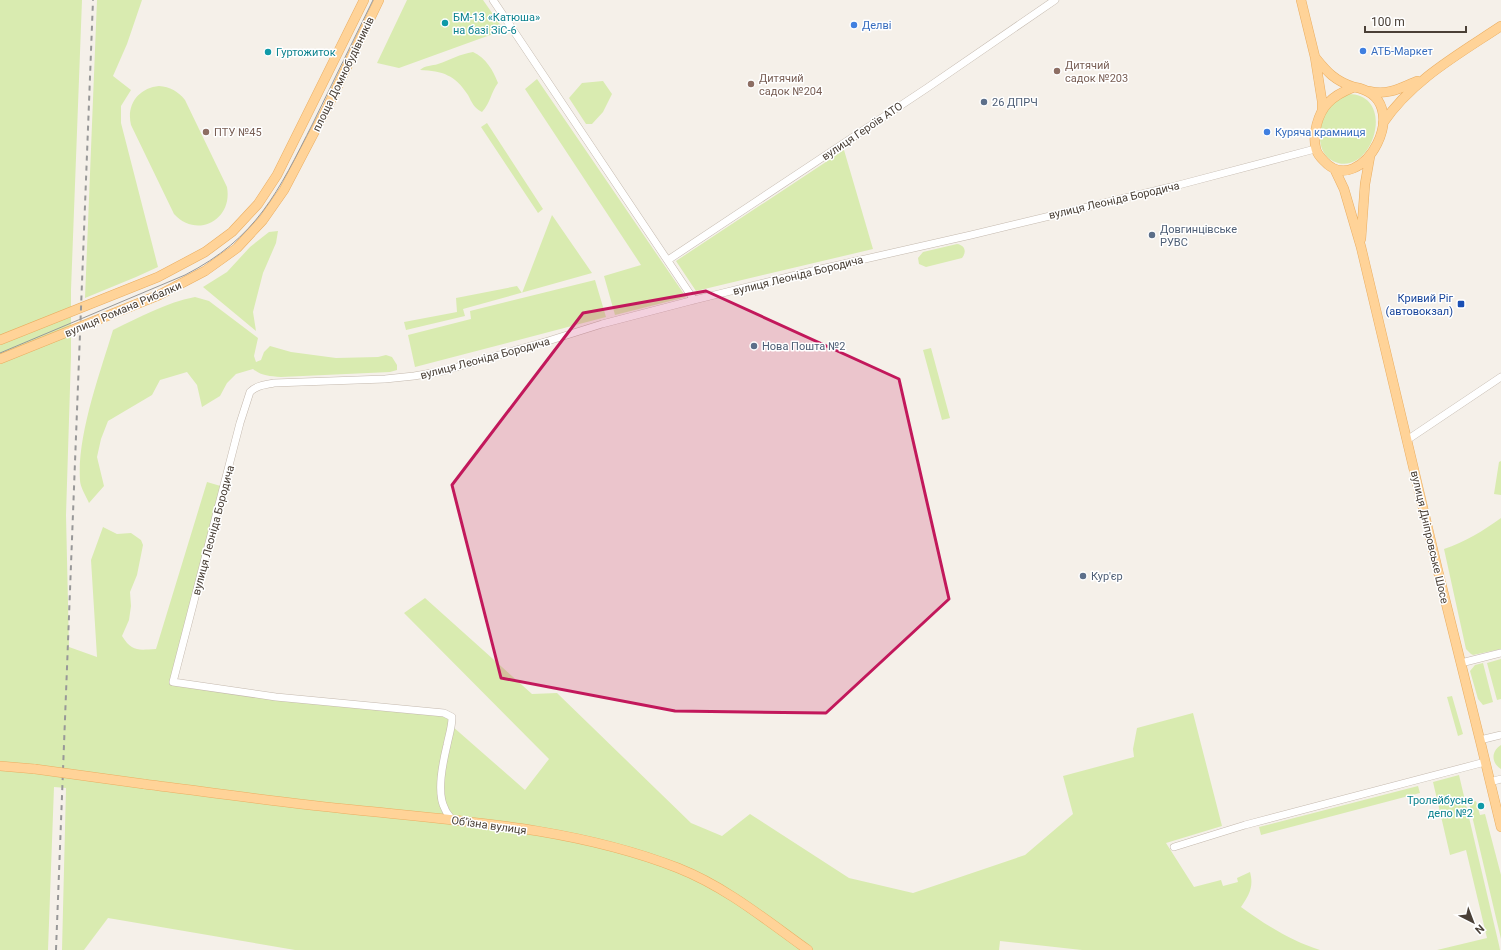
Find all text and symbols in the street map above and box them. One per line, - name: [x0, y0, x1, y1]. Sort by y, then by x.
- scale bar: [1365, 8, 1466, 34]
- place label: БМ-13 «Катюша» на базі ЗіС-6: [453, 11, 540, 37]
- street label: площа Домнобудівників: [310, 15, 377, 134]
- text: 100 m: [1371, 15, 1405, 29]
- marker: БМ-13 «Катюша» на базі ЗіС-6: [440, 18, 450, 28]
- place label: Делві: [862, 19, 891, 32]
- marker: Делві: [849, 20, 859, 30]
- place label: АТБ-Маркет: [1371, 45, 1433, 58]
- place label: Гуртожиток: [276, 46, 336, 59]
- marker: АТБ-Маркет: [1358, 46, 1368, 56]
- marker: Гуртожиток: [263, 47, 273, 57]
- place label: Дитячий садок №203: [1065, 59, 1128, 85]
- marker: Дитячий садок №203: [1052, 66, 1062, 76]
- place label: Дитячий садок №204: [759, 72, 822, 98]
- marker: Дитячий садок №204: [746, 79, 756, 89]
- place label: 26 ДПРЧ: [992, 96, 1038, 109]
- marker: 26 ДПРЧ: [979, 97, 989, 107]
- street label: вулиця Героїв АТО: [819, 99, 905, 163]
- place label: ПТУ №45: [214, 126, 262, 139]
- place label: Куряча крамниця: [1275, 126, 1366, 139]
- marker: ПТУ №45: [201, 127, 211, 137]
- marker: Куряча крамниця: [1262, 127, 1272, 137]
- street label: вулиця Леоніда Бородича: [1047, 179, 1181, 222]
- place label: Довгинцівське РУВС: [1160, 223, 1237, 249]
- marker: Довгинцівське РУВС: [1147, 230, 1157, 240]
- street label: вулиця Леоніда Бородича: [732, 253, 865, 298]
- street label: вулиця Романа Рибалки: [63, 279, 184, 340]
- place label: Кривий Ріг (автовокзал): [1385, 292, 1453, 318]
- marker: Кривий Ріг (автовокзал): [1456, 299, 1466, 309]
- street label: вулиця Леоніда Бородича: [419, 335, 551, 382]
- place label: Нова Пошта №2: [762, 340, 846, 353]
- marker: Нова Пошта №2: [749, 341, 759, 351]
- street label: вулиця Леоніда Бородича: [190, 464, 237, 596]
- street label: вулиця Дніпровське Шосе: [1408, 469, 1451, 605]
- place label: Кур'єр: [1091, 570, 1123, 583]
- marker: Кур'єр: [1078, 571, 1088, 581]
- place label: Тролейбусне депо №2: [1407, 794, 1473, 820]
- marker: Тролейбусне депо №2: [1476, 801, 1486, 811]
- street label: Обʼїзна вулиця: [451, 814, 527, 837]
- north arrow: [1453, 902, 1493, 942]
- text: N: [1472, 922, 1487, 937]

